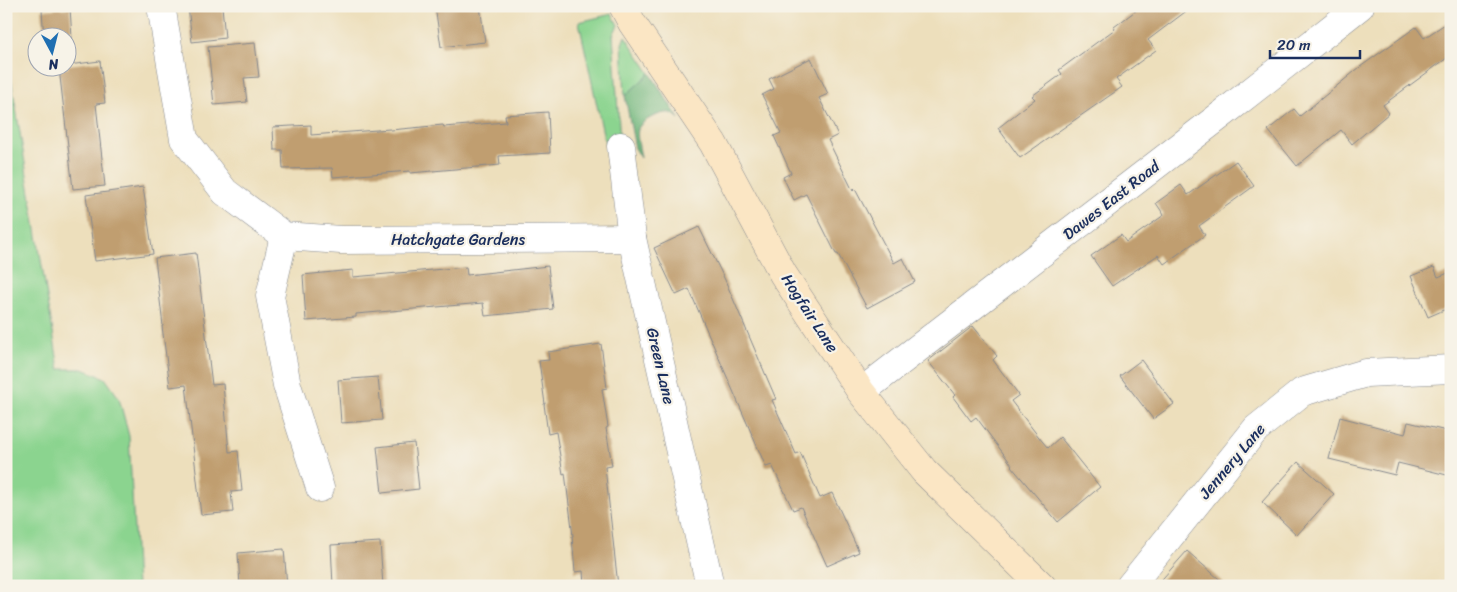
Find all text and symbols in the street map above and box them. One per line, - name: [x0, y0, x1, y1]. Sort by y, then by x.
- north arrow: [28, 28, 78, 78]
- scale bar: [1270, 28, 1360, 60]
- text: 20 m: [1277, 32, 1311, 58]
- text: N: [47, 51, 61, 77]
- street label: Dawes East Road: [1056, 151, 1167, 248]
- street label: Hatchgate Gardens: [391, 225, 525, 254]
- street label: Hogfair Lane: [773, 267, 847, 359]
- street label: Green Lane: [638, 325, 684, 407]
- street label: Jennery Lane: [1191, 416, 1273, 507]

